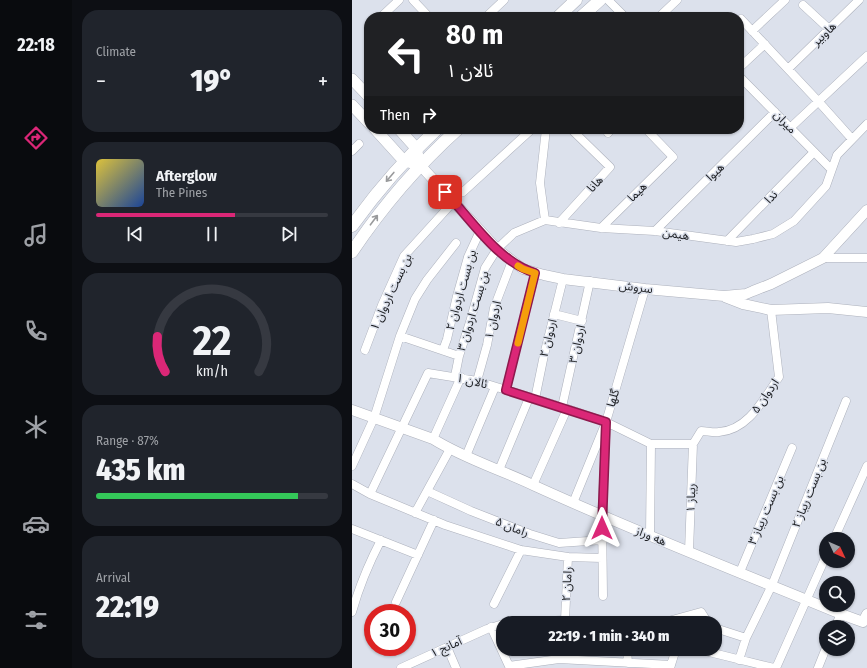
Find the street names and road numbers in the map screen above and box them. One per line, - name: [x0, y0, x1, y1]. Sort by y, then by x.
- street label: هاوبیر: [808, 19, 839, 50]
- street label: میران: [771, 108, 799, 136]
- street label: هیوا: [703, 160, 727, 184]
- street label: هانا: [584, 173, 606, 195]
- street label: هیما: [624, 179, 650, 205]
- street label: ندا: [762, 188, 780, 206]
- street label: هیمن: [662, 225, 690, 243]
- street label: بن بست اردوان ۲: [443, 248, 479, 332]
- street label: بن بست اردوان ۱: [367, 251, 415, 333]
- street label: بن بست اردوان ۳: [454, 269, 492, 353]
- street label: سروش: [618, 278, 654, 296]
- street label: اردوان ۱: [482, 299, 504, 340]
- street label: اردوان ۲: [537, 317, 560, 359]
- street label: اردوان ۳: [566, 323, 588, 364]
- street label: ئالان ۱: [455, 371, 489, 391]
- street label: اردوان ۵: [748, 376, 782, 416]
- street label: گلها: [604, 386, 623, 409]
- street label: بن بست ریباز ۲: [789, 456, 829, 530]
- street label: بن بست ریباز ۳: [745, 473, 787, 547]
- street label: ریباز ۱: [683, 483, 699, 513]
- street label: رامان ۵: [493, 514, 531, 540]
- street label: هه وراز: [632, 523, 669, 549]
- street label: رامان ۲: [559, 566, 575, 602]
- street label: آمانج ۱: [428, 634, 465, 662]

